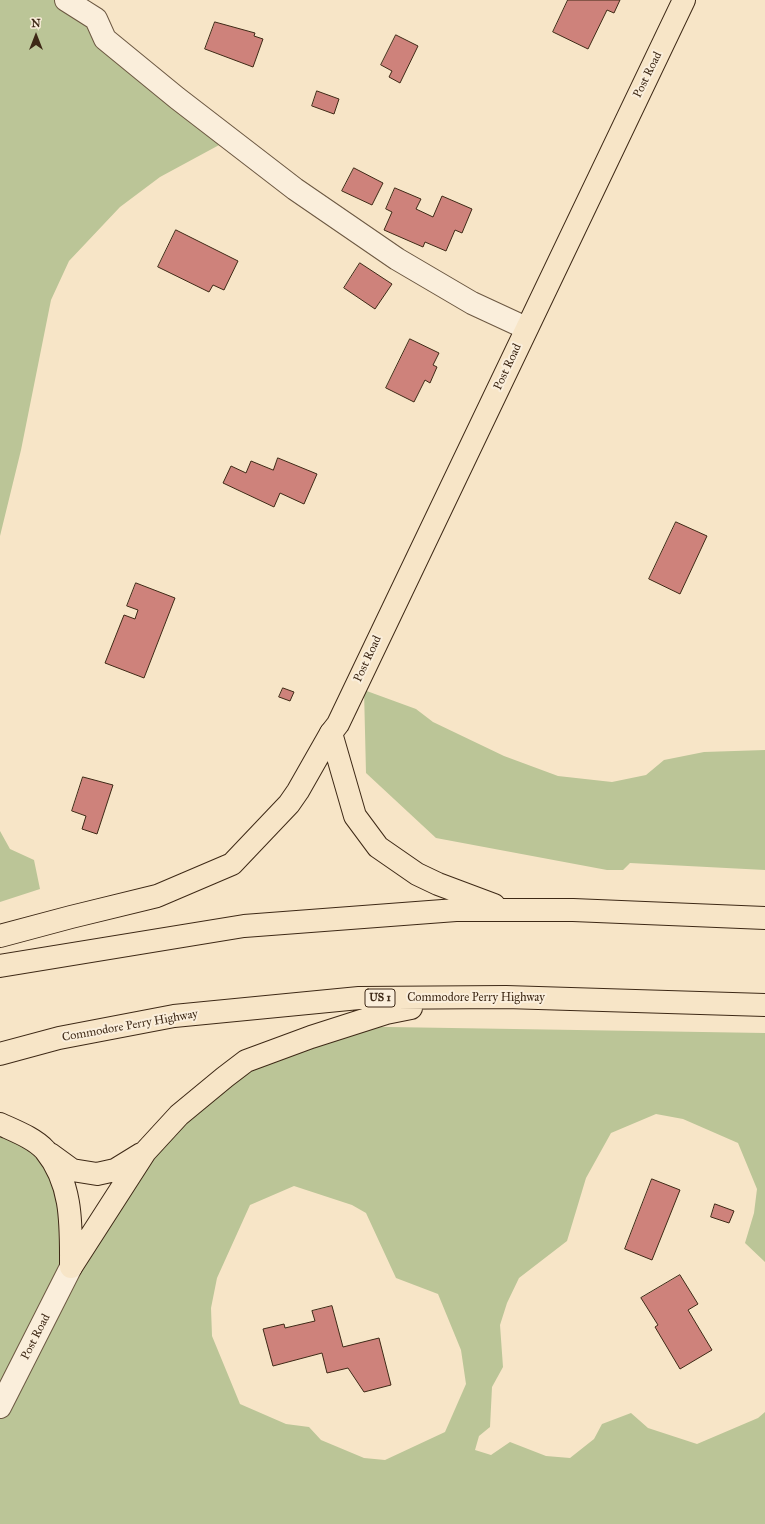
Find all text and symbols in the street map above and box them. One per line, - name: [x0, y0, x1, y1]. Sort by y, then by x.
- north arrow: [16, 16, 56, 56]
- text: N: [31, 17, 41, 30]
- street label: Post Road: [631, 50, 665, 100]
- street label: Post Road: [491, 342, 525, 392]
- street label: Post Road: [351, 634, 385, 684]
- road number: US 1: [365, 989, 395, 1007]
- street label: Commodore Perry Highway: [407, 991, 545, 1005]
- street label: Commodore Perry Highway: [61, 1007, 199, 1045]
- street label: Post Road: [18, 1312, 54, 1362]

